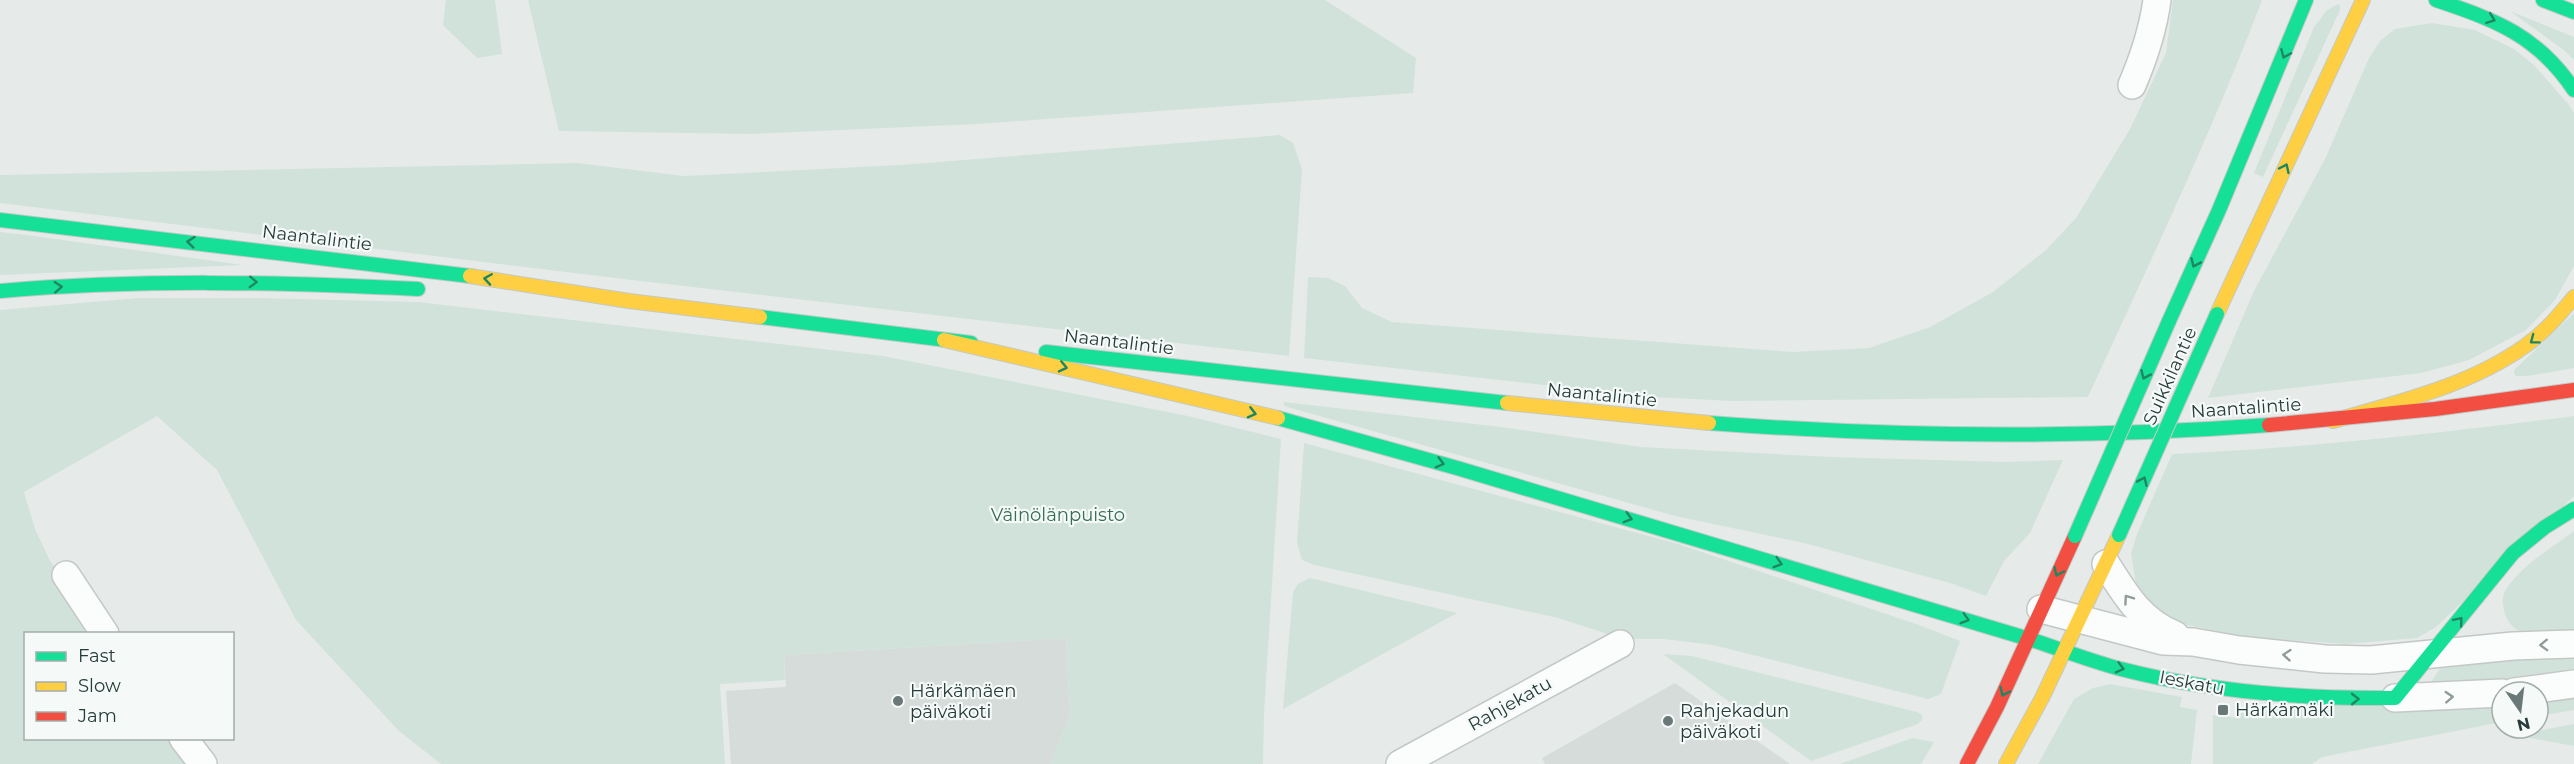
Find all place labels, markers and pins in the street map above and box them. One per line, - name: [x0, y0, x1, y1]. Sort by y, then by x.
- place label: Härkämäen päiväkoti: [910, 680, 1016, 723]
- marker: Härkämäen päiväkoti: [891, 694, 905, 708]
- place label: Härkämäki: [2235, 699, 2334, 721]
- place label: Rahjekadun päiväkoti: [1680, 700, 1789, 743]
- marker: Härkämäki: [2216, 703, 2230, 717]
- marker: Rahjekadun päiväkoti: [1661, 714, 1675, 728]

